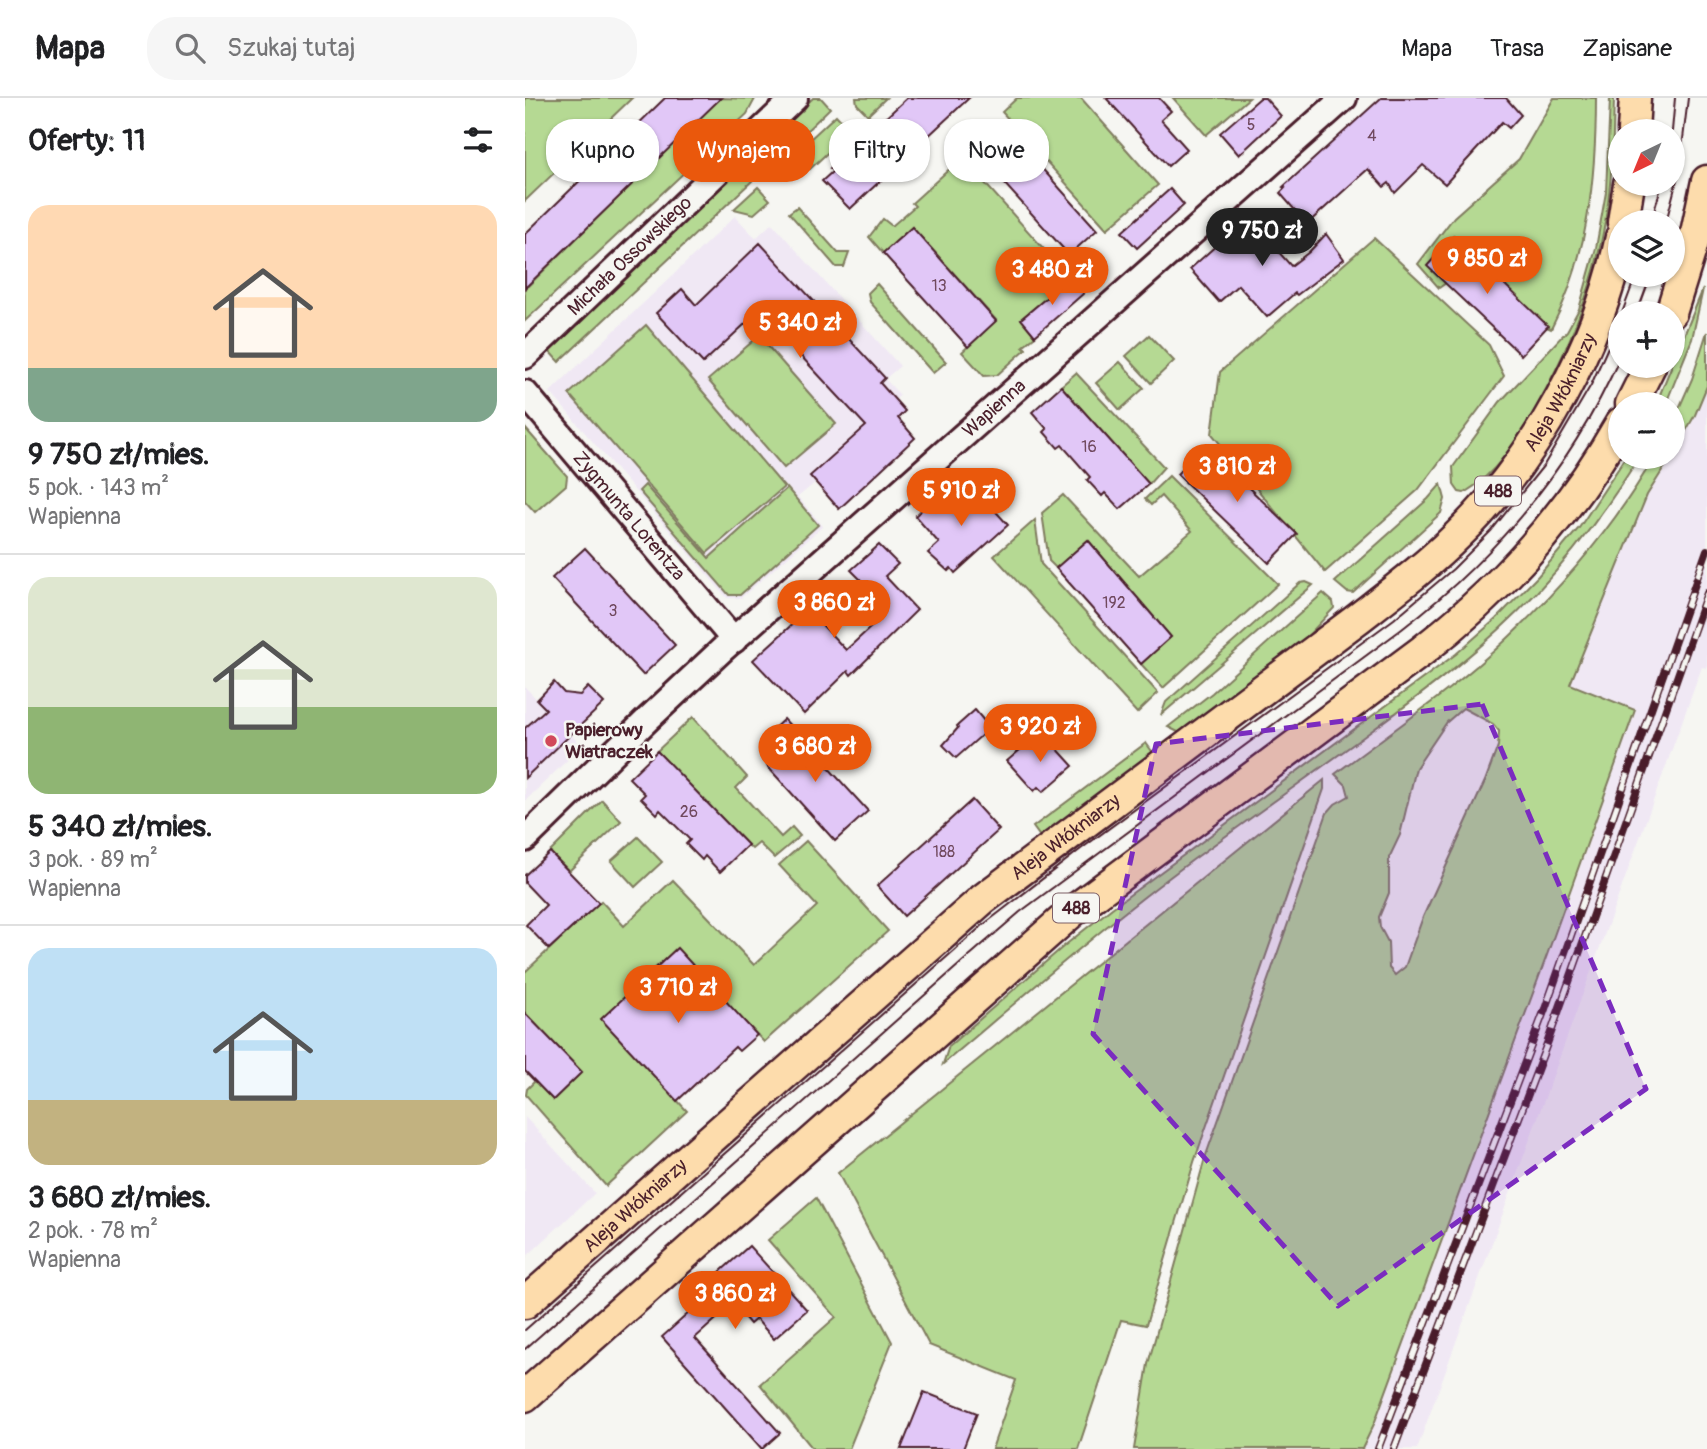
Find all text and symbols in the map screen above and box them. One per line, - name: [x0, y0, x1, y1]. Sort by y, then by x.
- search box: [147, 17, 637, 80]
- text: Mapa: [35, 28, 105, 69]
- icon: search: [171, 29, 209, 67]
- text: Szukaj tutaj: [227, 32, 355, 64]
- text: Mapa: [1401, 34, 1452, 63]
- text: Trasa: [1490, 34, 1544, 63]
- text: Zapisane: [1582, 34, 1672, 63]
- house number: 5: [1247, 115, 1255, 135]
- chip: Kupno: [546, 119, 659, 182]
- chip: Wynajem: [673, 119, 815, 182]
- chip: Filtry: [829, 119, 930, 182]
- chip: Nowe: [944, 119, 1049, 182]
- north arrow: [1608, 119, 1685, 196]
- map controls: [1608, 119, 1685, 469]
- icon: filters: [459, 121, 497, 159]
- text: Oferty: 11: [28, 122, 146, 159]
- house number: 4: [1367, 126, 1377, 146]
- street label: Michała Ossowskiego: [563, 191, 697, 321]
- pin: 9 750 zł: [1190, 208, 1334, 268]
- button: layers: [1608, 210, 1685, 287]
- text: 9 750 zł: [1222, 216, 1302, 245]
- pin: 9 850 zł: [1415, 236, 1559, 296]
- text: 9 850 zł: [1447, 244, 1527, 273]
- pin: 3 480 zł: [980, 248, 1124, 307]
- icon: home: [200, 250, 326, 376]
- text: 3 480 zł: [1011, 255, 1093, 284]
- house number: 13: [931, 276, 947, 296]
- pin: 5 340 zł: [728, 300, 872, 360]
- button: +: [1608, 301, 1685, 378]
- text: 5 340 zł: [759, 308, 841, 337]
- street label: Aleja Włókniarzy: [1519, 330, 1602, 456]
- street label: Wapienna: [957, 374, 1031, 443]
- button: −: [1608, 392, 1685, 469]
- text: 9 750 zł/mies.: [28, 436, 210, 473]
- house number: 16: [1081, 437, 1097, 457]
- pin: 3 810 zł: [1165, 444, 1309, 504]
- street label: Zygmunta Lorentza: [568, 446, 690, 585]
- text: 3 810 zł: [1199, 452, 1275, 481]
- pin: 5 910 zł: [889, 468, 1033, 528]
- text: 5 pok. · 143 m²: [28, 473, 169, 502]
- text: 5 910 zł: [923, 476, 999, 505]
- road number: 488: [1475, 477, 1521, 506]
- text: Wapienna: [28, 502, 121, 531]
- pin: 3 860 zł: [762, 580, 906, 640]
- text: 3 860 zł: [793, 588, 875, 617]
- house number: 192: [1102, 593, 1126, 613]
- house number: 3: [609, 601, 618, 621]
- icon: home: [200, 622, 326, 748]
- pin: 3 920 zł: [968, 704, 1112, 764]
- text: 3 920 zł: [1000, 712, 1080, 741]
- place label: Papierowy Wiatraczek: [565, 718, 654, 764]
- pin: 3 680 zł: [743, 724, 887, 784]
- text: 3 680 zł: [774, 732, 856, 761]
- marker: Papierowy Wiatraczek: [543, 733, 559, 749]
- street label: Aleja Włókniarzy: [1006, 788, 1125, 886]
- house number: 26: [680, 802, 698, 822]
- text: 5 340 zł/mies.: [28, 808, 212, 845]
- house number: 188: [933, 842, 955, 862]
- text: 3 pok. · 89 m²: [28, 845, 158, 874]
- text: Wapienna: [28, 874, 121, 903]
- road number: 488: [1053, 894, 1099, 922]
- pin: 3 710 zł: [606, 965, 750, 1025]
- text: 3 710 zł: [639, 973, 717, 1002]
- icon: home: [200, 993, 326, 1119]
- street label: Aleja Włókniarzy: [578, 1154, 692, 1258]
- text: 3 680 zł/mies.: [28, 1179, 211, 1216]
- text: 2 pok. · 78 m²: [28, 1216, 158, 1245]
- text: Wapienna: [28, 1245, 121, 1274]
- pin: 3 860 zł: [663, 1272, 807, 1331]
- text: 3 860 zł: [694, 1279, 776, 1308]

